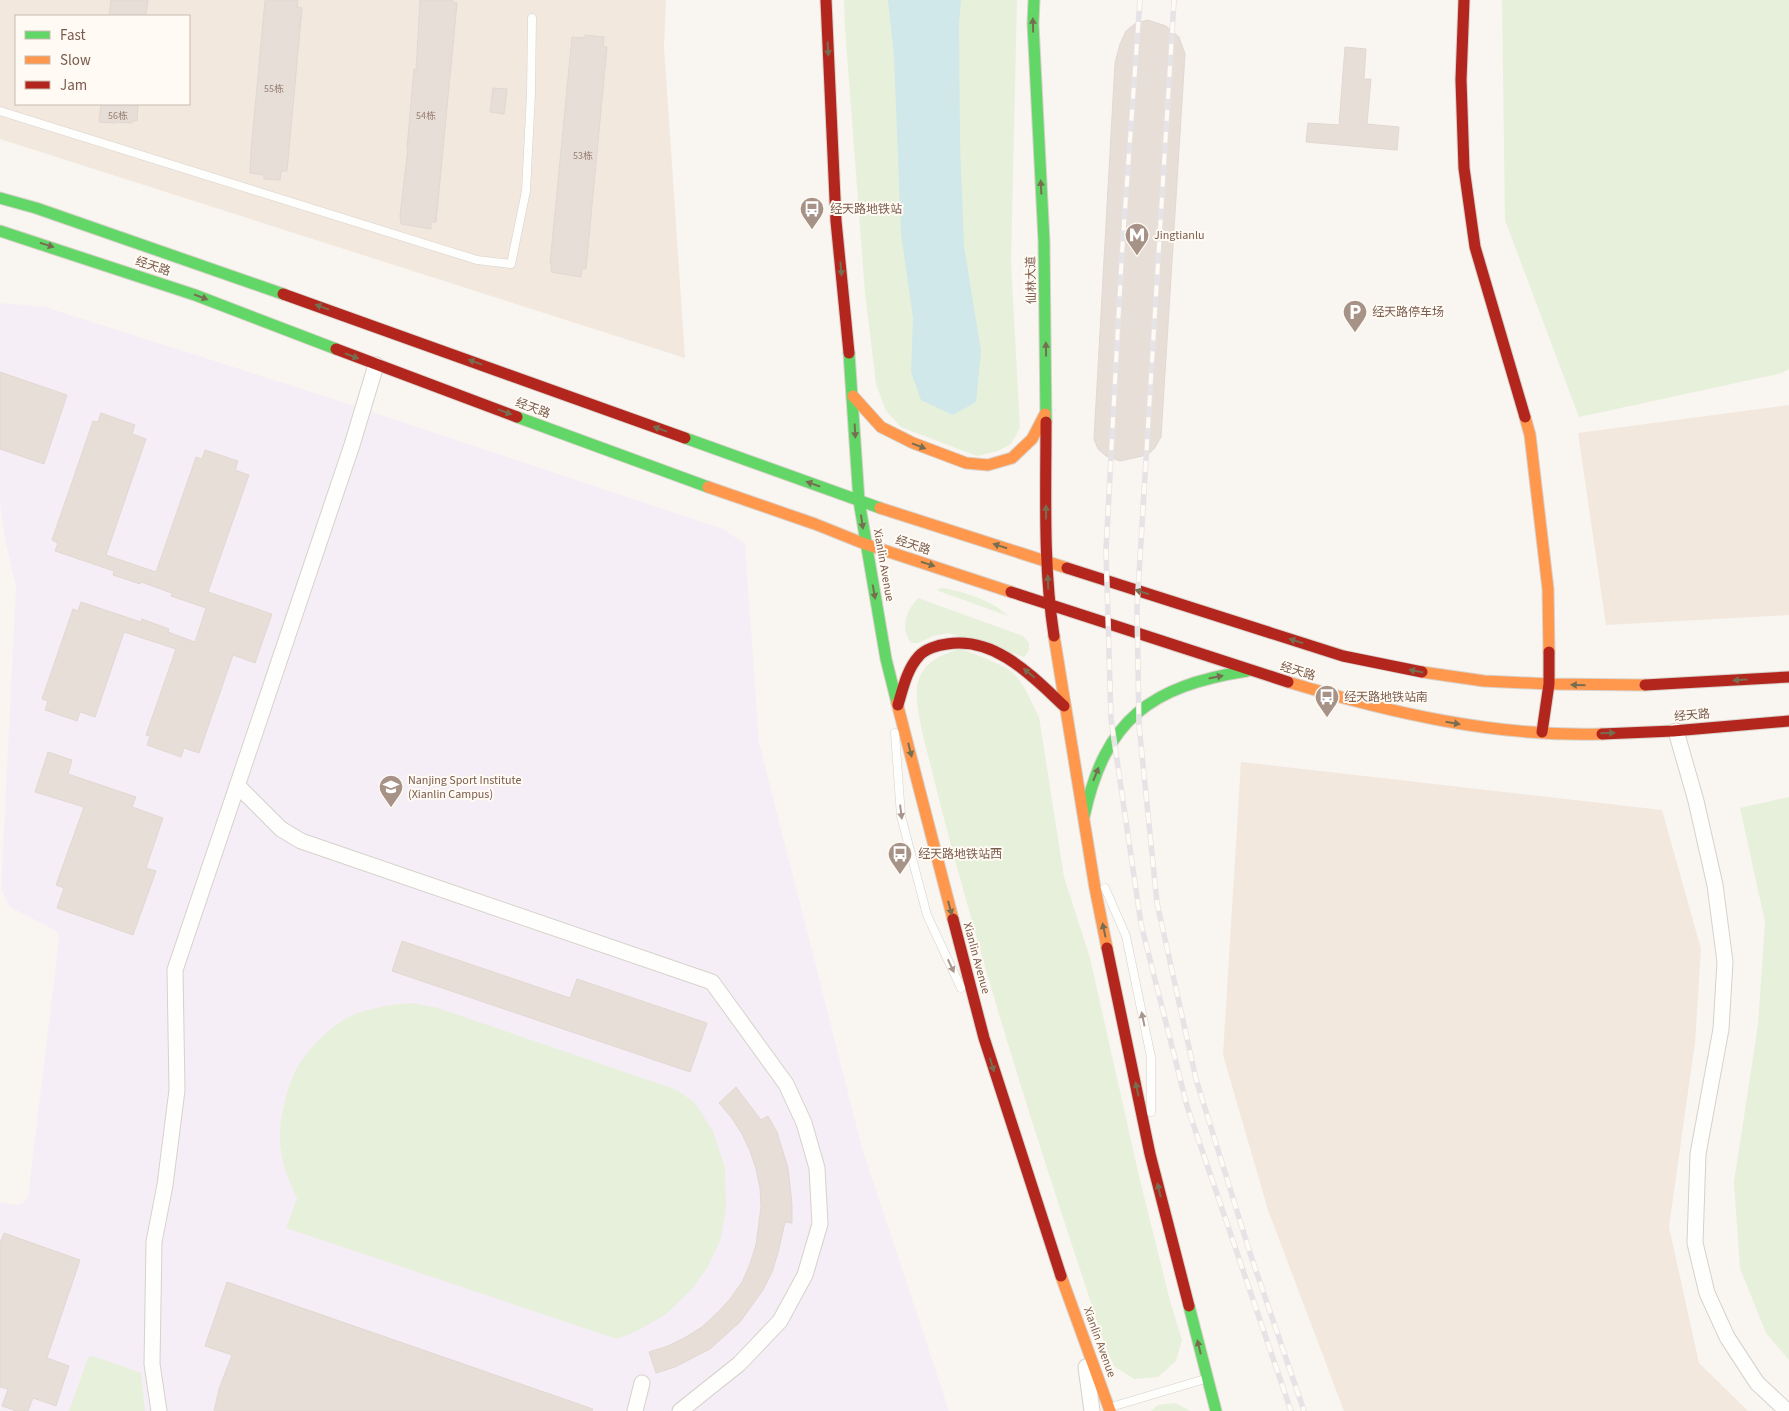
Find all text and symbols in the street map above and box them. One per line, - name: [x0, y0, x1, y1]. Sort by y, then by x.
- legend: [15, 15, 190, 105]
- one-way arrow: [1029, 16, 1037, 32]
- text: Fast: [60, 25, 86, 46]
- one-way arrow: [825, 41, 833, 57]
- text: Slow: [60, 50, 91, 71]
- text: Jam: [60, 75, 87, 96]
- house number: 55栋: [264, 82, 284, 96]
- house number: 56栋: [108, 109, 128, 123]
- house number: 54栋: [416, 109, 436, 123]
- house number: 53栋: [573, 149, 593, 163]
- one-way arrow: [1037, 179, 1045, 195]
- bus stop icon: 经天路地铁站: [799, 196, 825, 230]
- place label: 经天路地铁站: [830, 201, 902, 218]
- metro station icon: Jingtianlu: [1124, 222, 1150, 256]
- place label: Jingtianlu: [1154, 227, 1205, 244]
- one-way arrow: [39, 242, 54, 249]
- street label: 经天路: [133, 253, 173, 280]
- street label: 仙林大道: [1023, 256, 1040, 304]
- one-way arrow: [837, 261, 845, 277]
- one-way arrow: [194, 293, 209, 301]
- parking icon: 经天路停车场: [1342, 299, 1368, 333]
- one-way arrow: [314, 303, 329, 310]
- place label: 经天路停车场: [1372, 304, 1444, 321]
- one-way arrow: [1042, 341, 1050, 357]
- one-way arrow: [345, 352, 359, 360]
- one-way arrow: [467, 358, 482, 365]
- street label: 经天路: [513, 394, 553, 423]
- one-way arrow: [497, 409, 512, 416]
- one-way arrow: [851, 423, 859, 439]
- one-way arrow: [652, 425, 667, 433]
- one-way arrow: [912, 442, 926, 450]
- one-way arrow: [806, 479, 821, 487]
- one-way arrow: [1042, 503, 1050, 519]
- one-way arrow: [859, 515, 867, 531]
- street label: Xianlin Avenue: [869, 527, 898, 603]
- street label: 经天路: [893, 532, 933, 559]
- one-way arrow: [992, 541, 1007, 549]
- one-way arrow: [921, 561, 936, 569]
- one-way arrow: [1043, 574, 1051, 590]
- one-way arrow: [871, 584, 879, 600]
- one-way arrow: [1134, 587, 1149, 595]
- one-way arrow: [1289, 637, 1304, 645]
- street label: 经天路: [1278, 658, 1318, 685]
- one-way arrow: [1408, 666, 1424, 674]
- one-way arrow: [1022, 667, 1035, 678]
- one-way arrow: [1209, 673, 1224, 681]
- one-way arrow: [1732, 676, 1748, 684]
- one-way arrow: [1570, 681, 1586, 689]
- bus stop icon: 经天路地铁站南: [1314, 684, 1340, 718]
- place label: 经天路地铁站南: [1344, 689, 1428, 706]
- street label: 经天路: [1673, 705, 1711, 726]
- one-way arrow: [1445, 719, 1461, 727]
- one-way arrow: [1601, 729, 1617, 737]
- one-way arrow: [906, 743, 914, 758]
- one-way arrow: [1092, 766, 1100, 781]
- place label: Nanjing Sport Institute (Xianlin Campus): [408, 772, 521, 803]
- school or university icon: Nanjing Sport Institute (Xianlin Campus): [378, 774, 404, 808]
- one-way arrow: [897, 804, 905, 820]
- bus stop icon: 经天路地铁站西: [887, 841, 913, 875]
- place label: 经天路地铁站西: [918, 846, 1002, 863]
- one-way arrow: [946, 900, 954, 915]
- street label: Xianlin Avenue: [959, 920, 994, 996]
- one-way arrow: [1100, 923, 1108, 938]
- one-way arrow: [947, 959, 955, 973]
- one-way arrow: [1139, 1010, 1147, 1026]
- one-way arrow: [989, 1057, 996, 1072]
- one-way arrow: [1133, 1082, 1141, 1097]
- one-way arrow: [1155, 1182, 1163, 1197]
- street label: Xianlin Avenue: [1079, 1305, 1120, 1380]
- one-way arrow: [1195, 1340, 1203, 1355]

